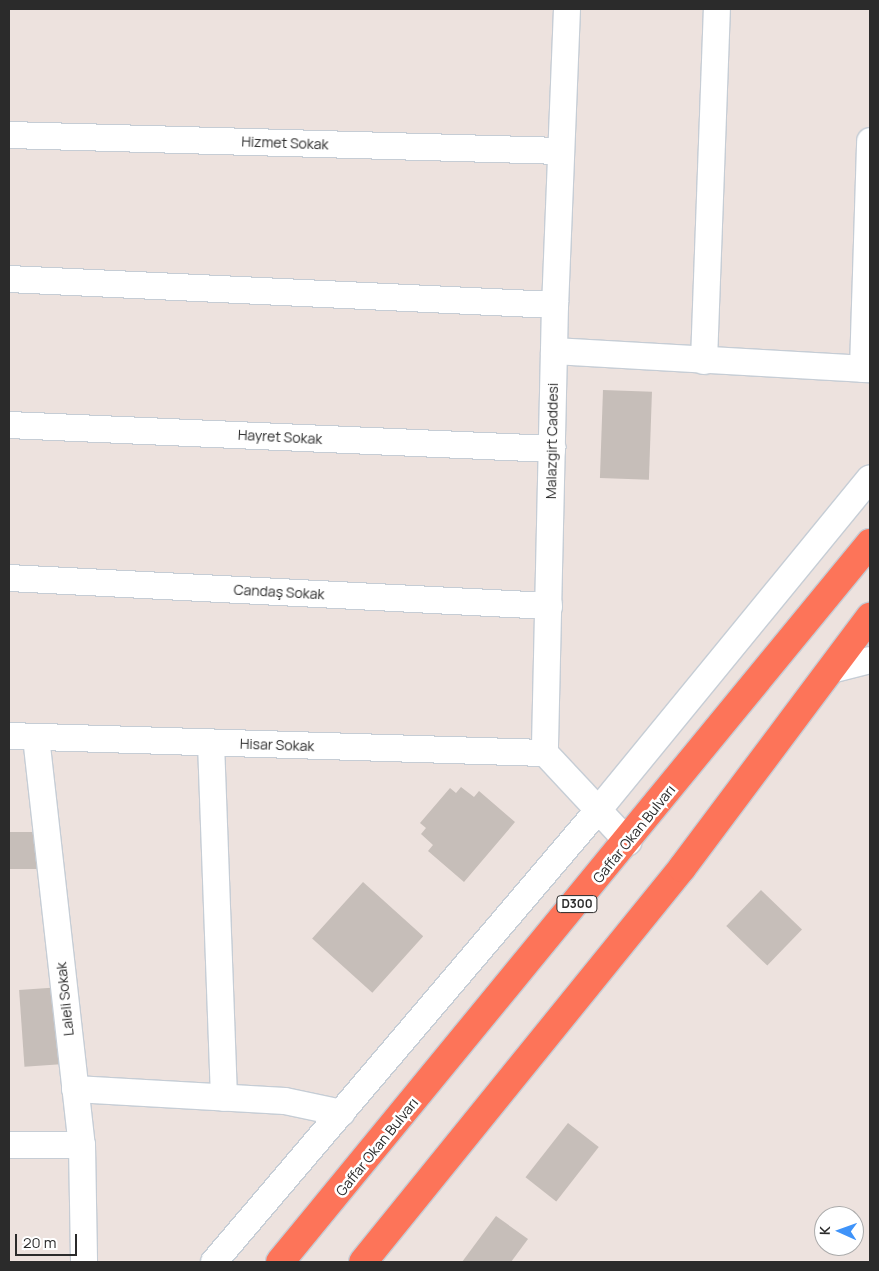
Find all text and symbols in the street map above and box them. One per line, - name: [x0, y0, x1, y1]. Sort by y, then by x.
- street label: Hizmet Sokak: [241, 133, 329, 153]
- street label: Malazgirt Caddesi: [543, 383, 561, 499]
- street label: Hayret Sokak: [237, 426, 323, 448]
- street label: Candaş Sokak: [233, 581, 325, 603]
- street label: Hisar Sokak: [240, 735, 314, 755]
- street label: Gaffar Okan Bulvarı: [589, 782, 679, 886]
- road number: D300: [556, 894, 598, 914]
- street label: Laleli Sokak: [53, 961, 77, 1037]
- street label: Gaffar Okan Bulvarı: [332, 1095, 422, 1199]
- north arrow: [814, 1206, 864, 1256]
- scale bar: [18, 1224, 80, 1256]
- text: K: [815, 1226, 834, 1235]
- text: 20 m: [23, 1232, 56, 1253]

